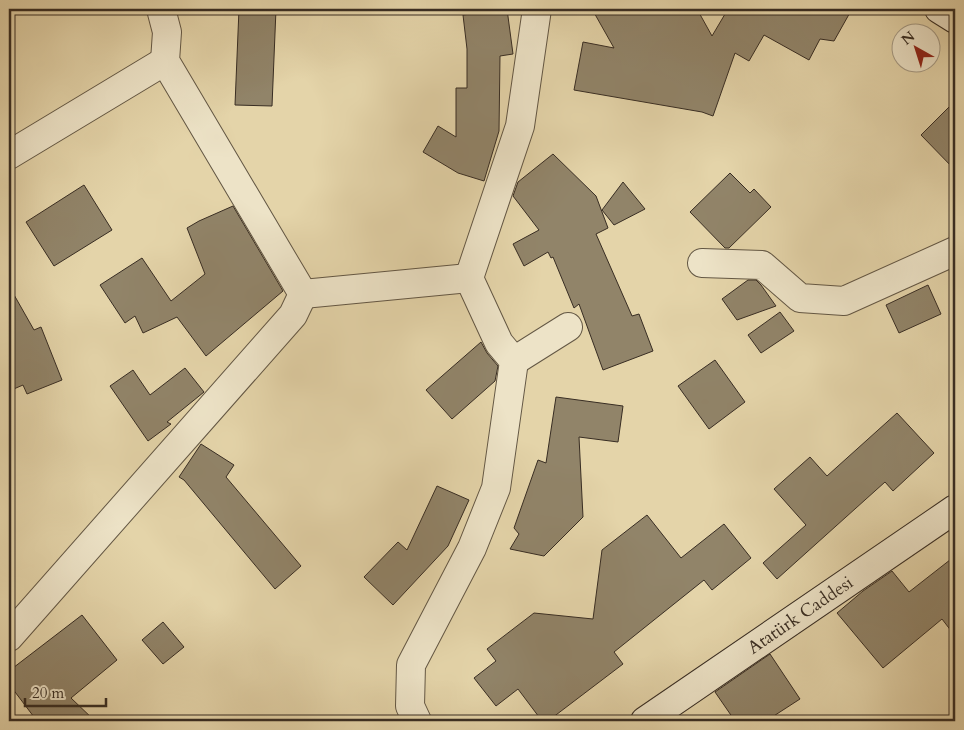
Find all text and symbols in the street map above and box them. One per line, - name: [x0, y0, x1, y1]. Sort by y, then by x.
- north arrow: [892, 22, 942, 72]
- text: N: [897, 27, 919, 49]
- street label: Atatürk Caddesi: [743, 570, 858, 660]
- scale bar: [25, 675, 106, 707]
- text: 20 m: [32, 683, 64, 703]

